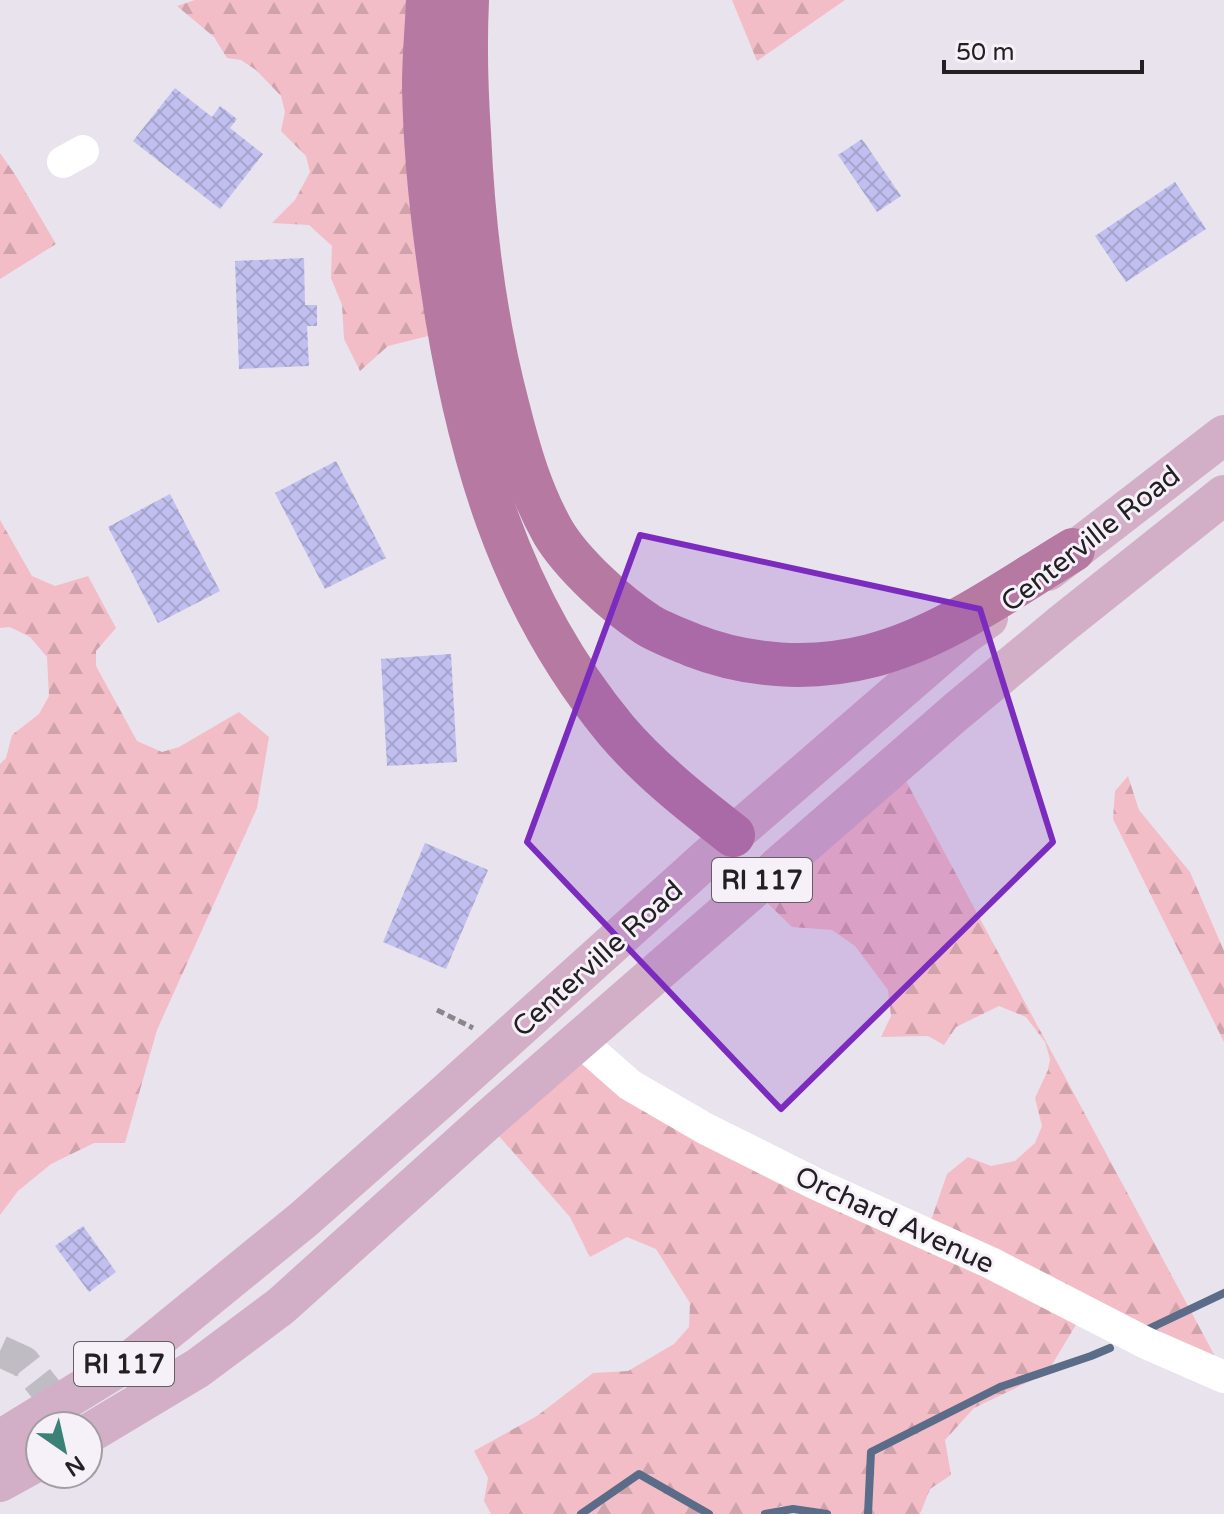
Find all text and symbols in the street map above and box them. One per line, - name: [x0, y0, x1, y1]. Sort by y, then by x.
- scale bar: [944, 24, 1142, 74]
- text: 50 m: [956, 38, 1014, 67]
- street label: Centerville Road: [994, 458, 1187, 619]
- road number: RI 117: [712, 858, 812, 902]
- street label: Centerville Road: [505, 873, 690, 1044]
- street label: Orchard Avenue: [790, 1159, 1000, 1281]
- road number: RI 117: [74, 1342, 174, 1386]
- north arrow: [24, 1410, 104, 1490]
- text: N: [60, 1450, 89, 1481]

